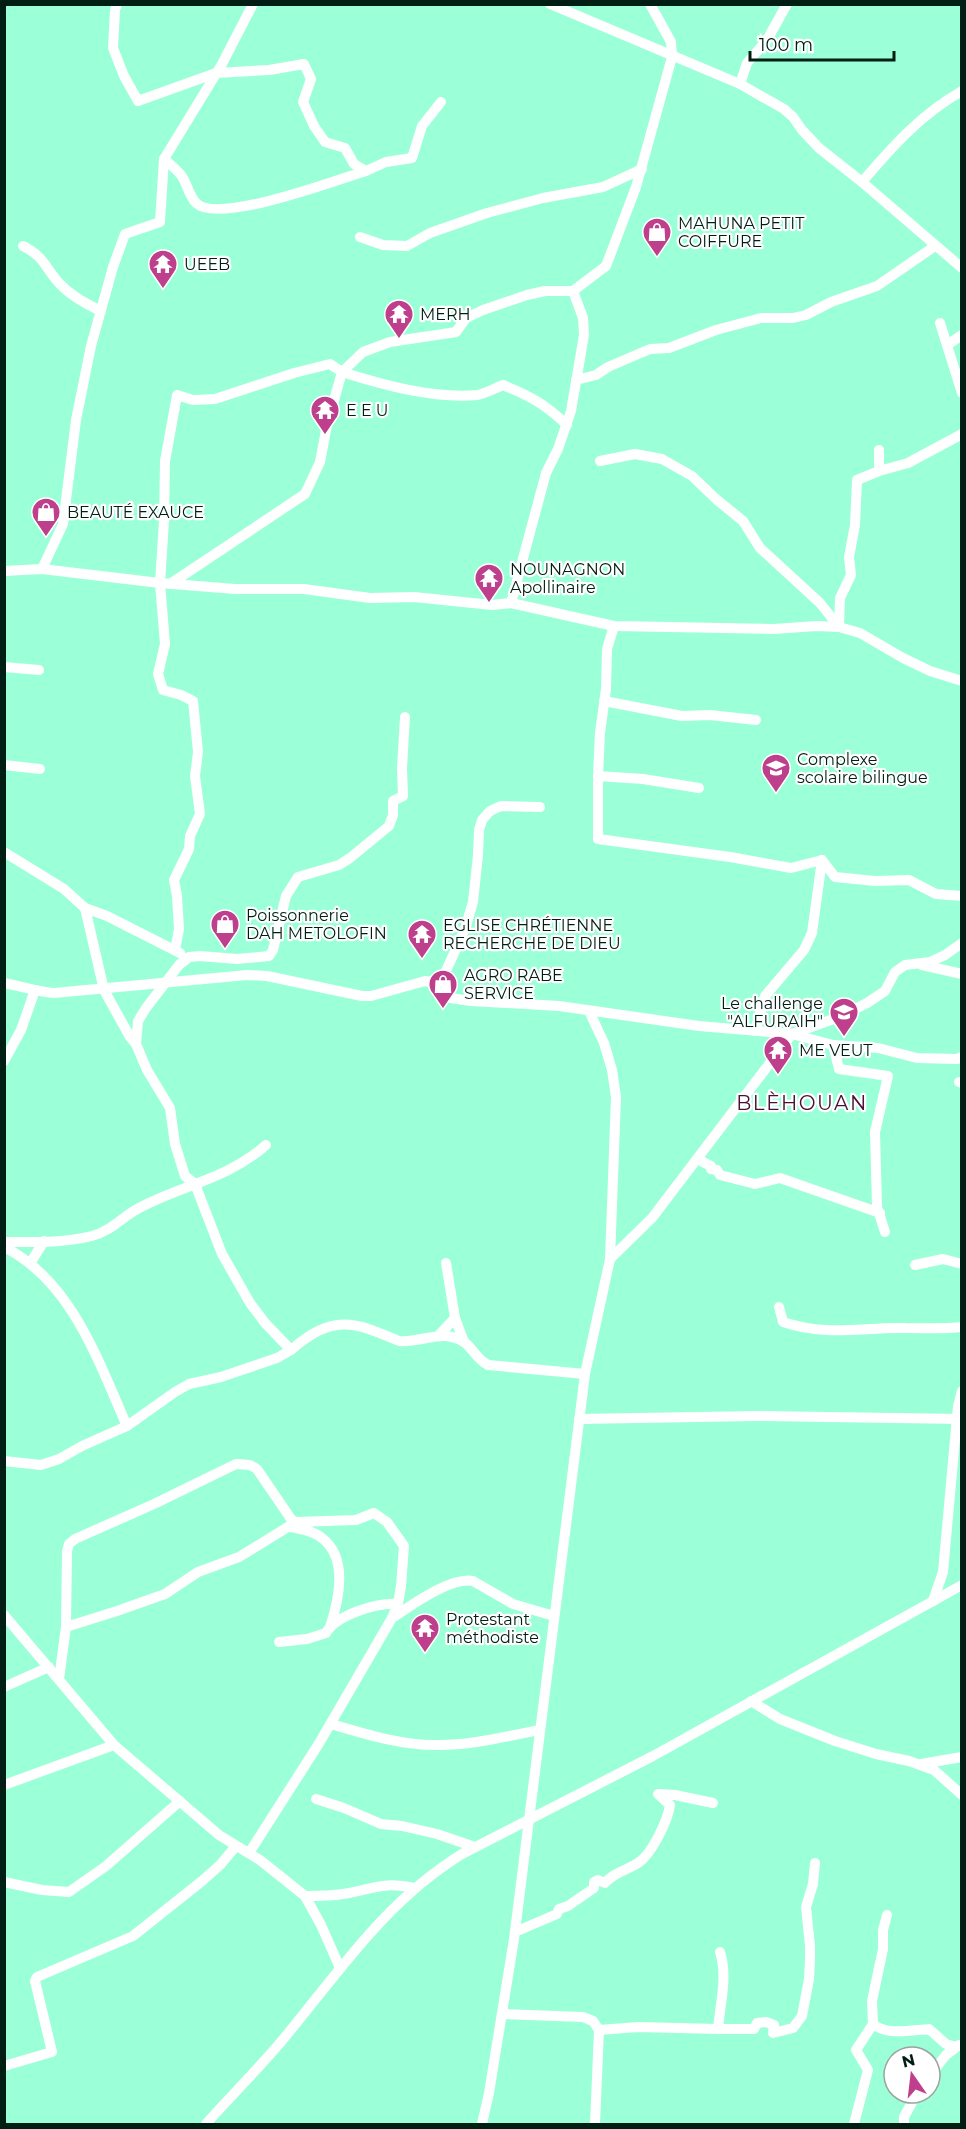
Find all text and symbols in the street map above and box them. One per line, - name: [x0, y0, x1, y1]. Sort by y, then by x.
- scale bar: [750, 24, 894, 62]
- text: 100 m: [759, 34, 813, 56]
- place label: MAHUNA PETIT COIFFURE: [678, 214, 805, 251]
- shop icon: MAHUNA PETIT COIFFURE: [641, 216, 673, 258]
- temple icon: UEEB: [147, 248, 179, 290]
- place label: UEEB: [184, 255, 230, 274]
- temple icon: MERH: [383, 298, 415, 340]
- place label: MERH: [420, 305, 471, 324]
- temple icon: E E U: [309, 394, 341, 436]
- place label: E E U: [346, 401, 388, 420]
- shop icon: BEAUTÉ EXAUCE: [30, 496, 62, 538]
- place label: BEAUTÉ EXAUCE: [67, 503, 204, 522]
- place label: NOUNAGNON Apollinaire: [510, 560, 625, 597]
- temple icon: NOUNAGNON Apollinaire: [473, 562, 505, 604]
- place label: Complexe scolaire bilingue: [797, 750, 928, 787]
- school or university icon: Complexe scolaire bilingue: [760, 752, 792, 794]
- place label: Poissonnerie DAH METOLOFIN: [246, 906, 387, 943]
- shop icon: Poissonnerie DAH METOLOFIN: [209, 908, 241, 950]
- place label: EGLISE CHRÉTIENNE RECHERCHE DE DIEU: [443, 916, 621, 953]
- temple icon: EGLISE CHRÉTIENNE RECHERCHE DE DIEU: [406, 918, 438, 960]
- place label: AGRO RABE SERVICE: [464, 966, 563, 1003]
- shop icon: AGRO RABE SERVICE: [427, 968, 459, 1010]
- place label: Le challenge "ALFURAIH": [721, 994, 823, 1031]
- school or university icon: Le challenge "ALFURAIH": [828, 996, 860, 1038]
- temple icon: ME VEUT: [762, 1034, 794, 1076]
- place label: ME VEUT: [799, 1041, 873, 1060]
- district label: BLÈHOUAN: [736, 1091, 868, 1115]
- place label: Protestant méthodiste: [446, 1610, 539, 1647]
- temple icon: Protestant méthodiste: [409, 1612, 441, 1654]
- north arrow: [882, 2045, 942, 2105]
- text: N: [900, 2050, 917, 2072]

